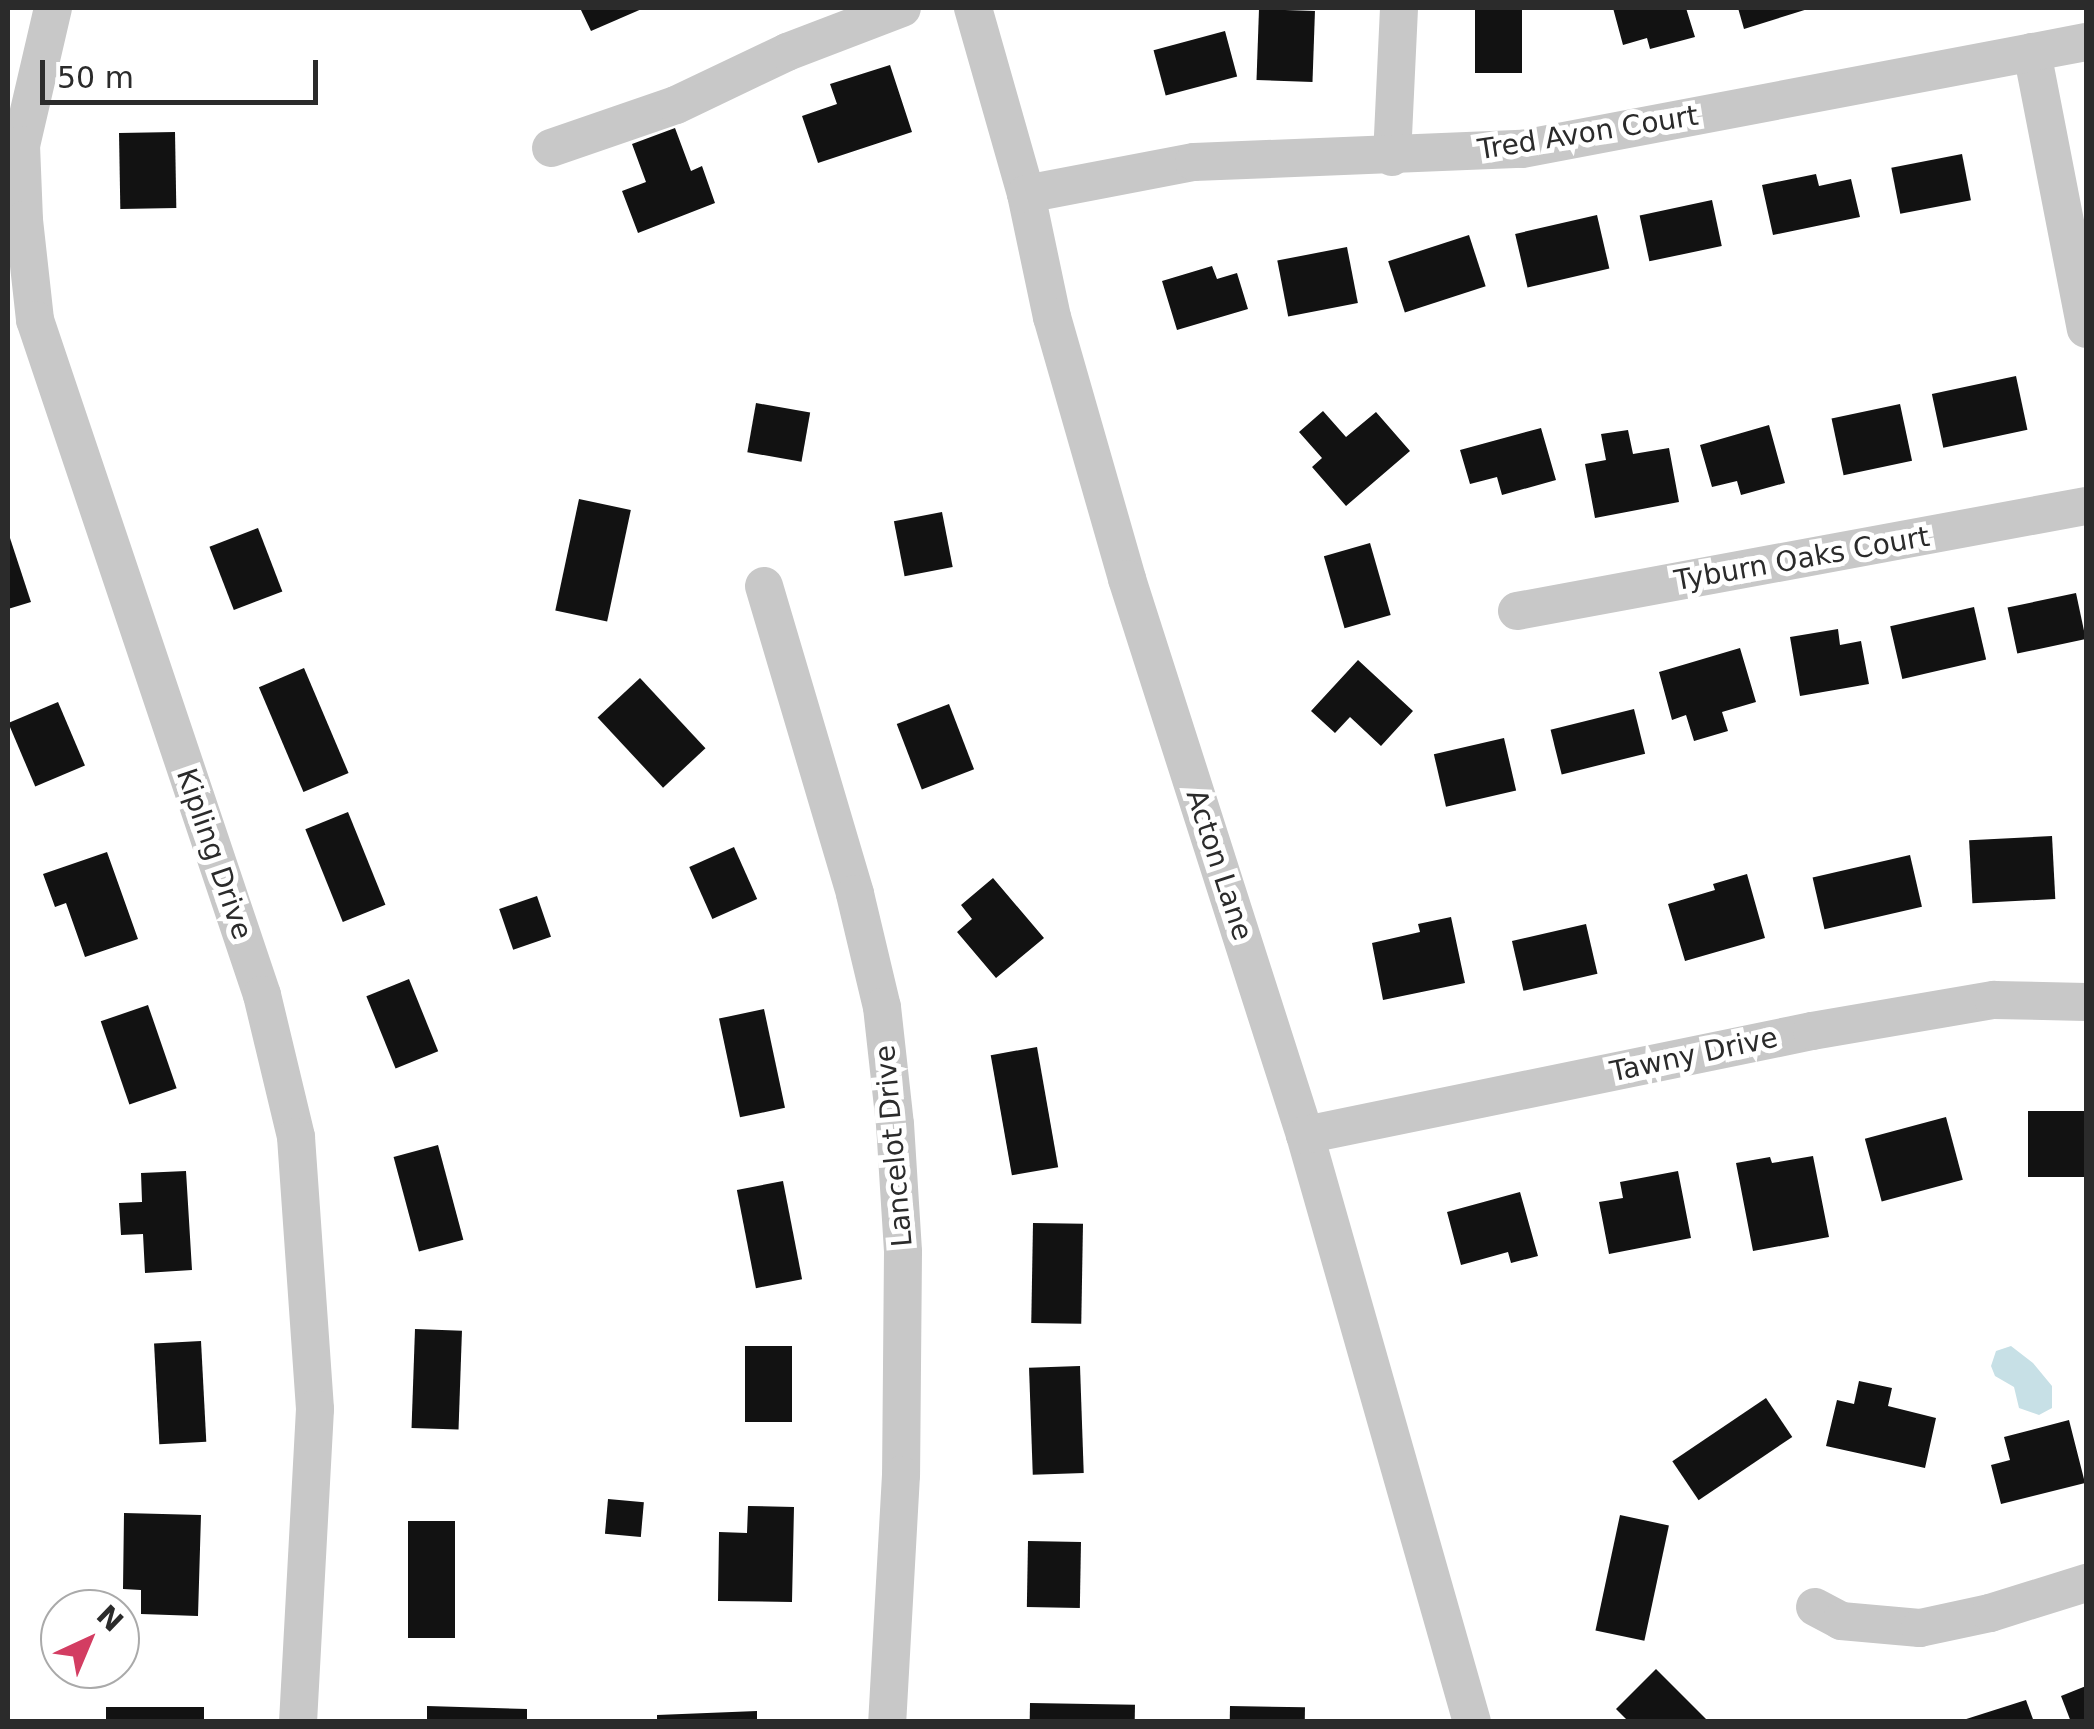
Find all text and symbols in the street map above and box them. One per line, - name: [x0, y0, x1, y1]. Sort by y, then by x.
- scale bar: [45, 40, 322, 102]
- text: 50 m: [57, 60, 134, 95]
- street label: Tred Avon Court: [1475, 99, 1701, 167]
- street label: Tyburn Oaks Court: [1672, 520, 1932, 598]
- street label: Kipling Drive: [169, 764, 259, 944]
- street label: Acton Lane: [1179, 785, 1259, 945]
- street label: Tawny Drive: [1607, 1021, 1781, 1089]
- street label: Lancelot Drive: [868, 1044, 920, 1248]
- north arrow: [40, 1589, 140, 1689]
- text: N: [90, 1598, 130, 1639]

